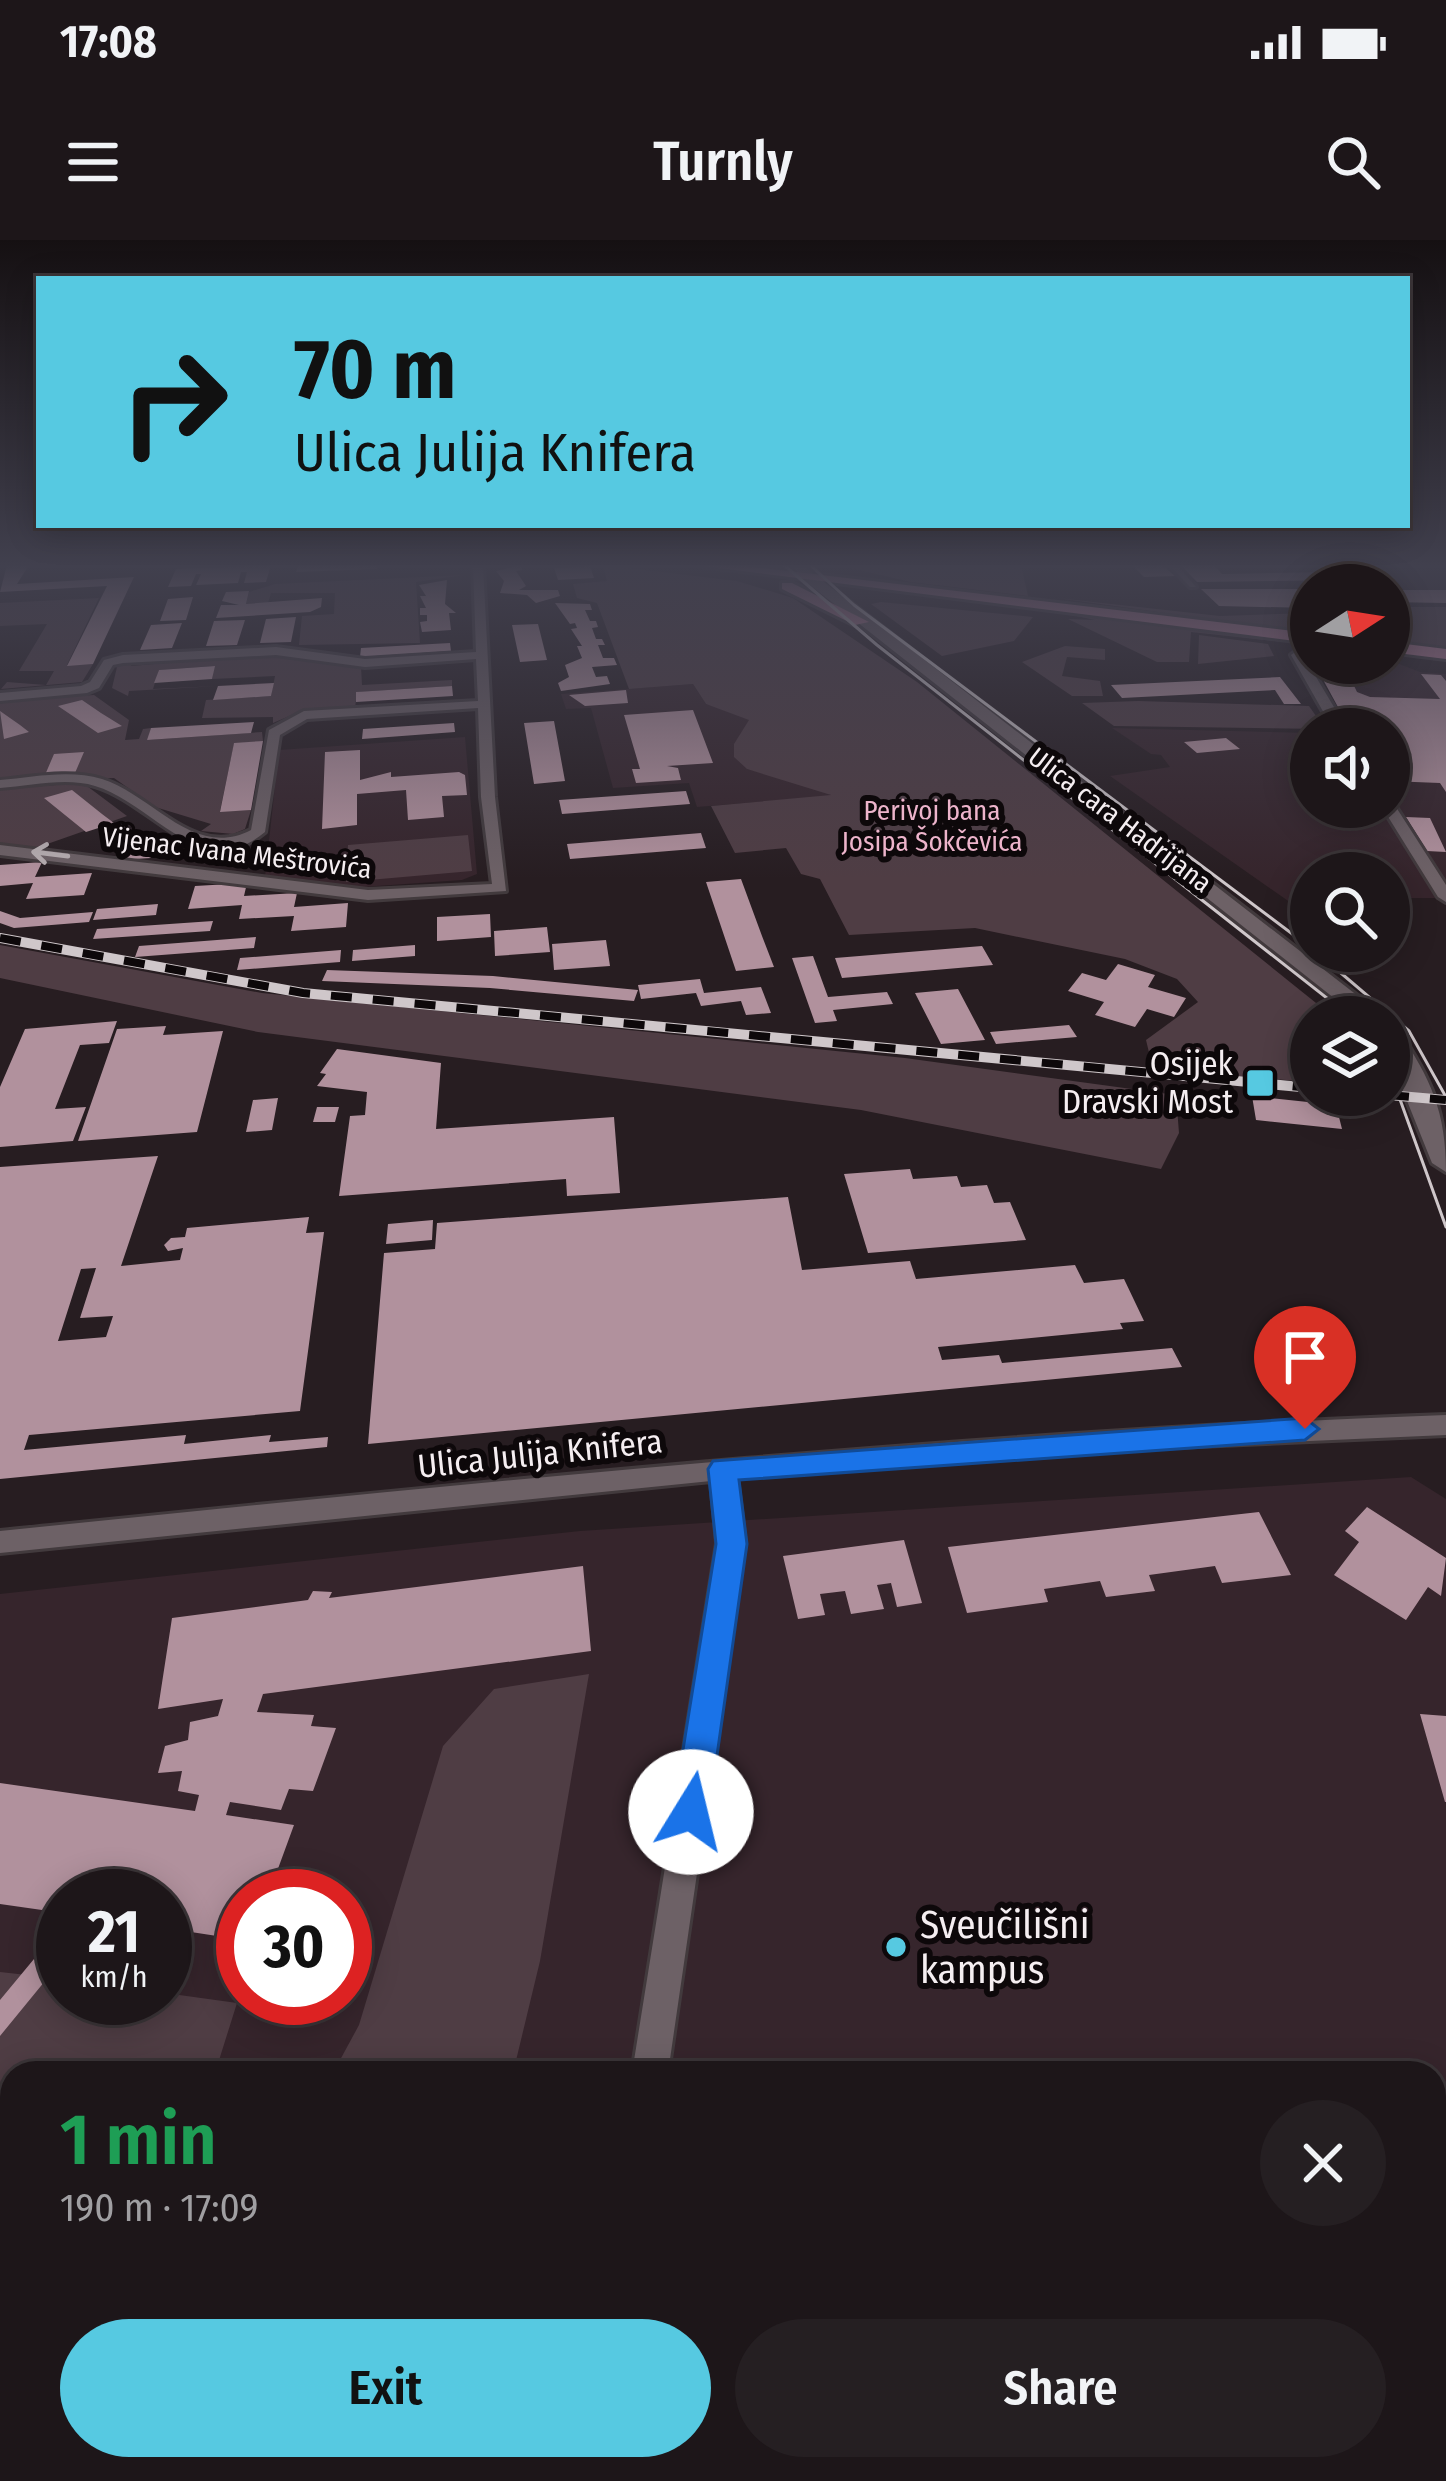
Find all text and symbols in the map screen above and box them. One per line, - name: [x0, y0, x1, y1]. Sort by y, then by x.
- text: 17:08: [60, 15, 157, 69]
- icon: menu: [60, 129, 126, 195]
- icon: search: [1320, 129, 1386, 195]
- text: Turnly: [653, 130, 793, 194]
- text: 70 m: [294, 319, 456, 420]
- icon: right: [96, 324, 252, 480]
- text: Ulica Julija Knifera: [294, 421, 696, 485]
- north arrow: [1290, 564, 1410, 684]
- map controls: [1290, 564, 1410, 1116]
- button: sound: [1290, 708, 1410, 828]
- street label: Ulica cara Hadrijana: [1022, 741, 1218, 899]
- park label: Perivoj bana Josipa Šokčevića: [841, 795, 1023, 858]
- street label: Vijenac Ivana Meštrovića: [101, 821, 373, 885]
- one-way arrow: [31, 843, 70, 865]
- button: search: [1290, 852, 1410, 972]
- button: layers: [1290, 996, 1410, 1116]
- place label: Osijek Dravski Most: [1062, 1044, 1234, 1122]
- marker: Osijek Dravski Most: [1244, 1067, 1276, 1099]
- pin: [1254, 1306, 1356, 1429]
- icon: arrive: [1272, 1324, 1338, 1390]
- street label: Ulica Julija Knifera: [416, 1421, 664, 1487]
- position arrow: [628, 1749, 754, 1875]
- speed limit sign: 30: [216, 1869, 372, 2025]
- text: 21: [88, 1896, 140, 1968]
- place label: Sveučilišni kampus: [920, 1902, 1090, 1993]
- marker: Sveučilišni kampus: [883, 1934, 909, 1960]
- text: km/h: [81, 1959, 147, 1995]
- text: 1 min: [60, 2097, 217, 2183]
- button: close: [1260, 2100, 1386, 2226]
- text: 190 m · 17:09: [60, 2185, 258, 2231]
- button: Exit: [60, 2319, 711, 2457]
- button: Share: [735, 2319, 1386, 2457]

